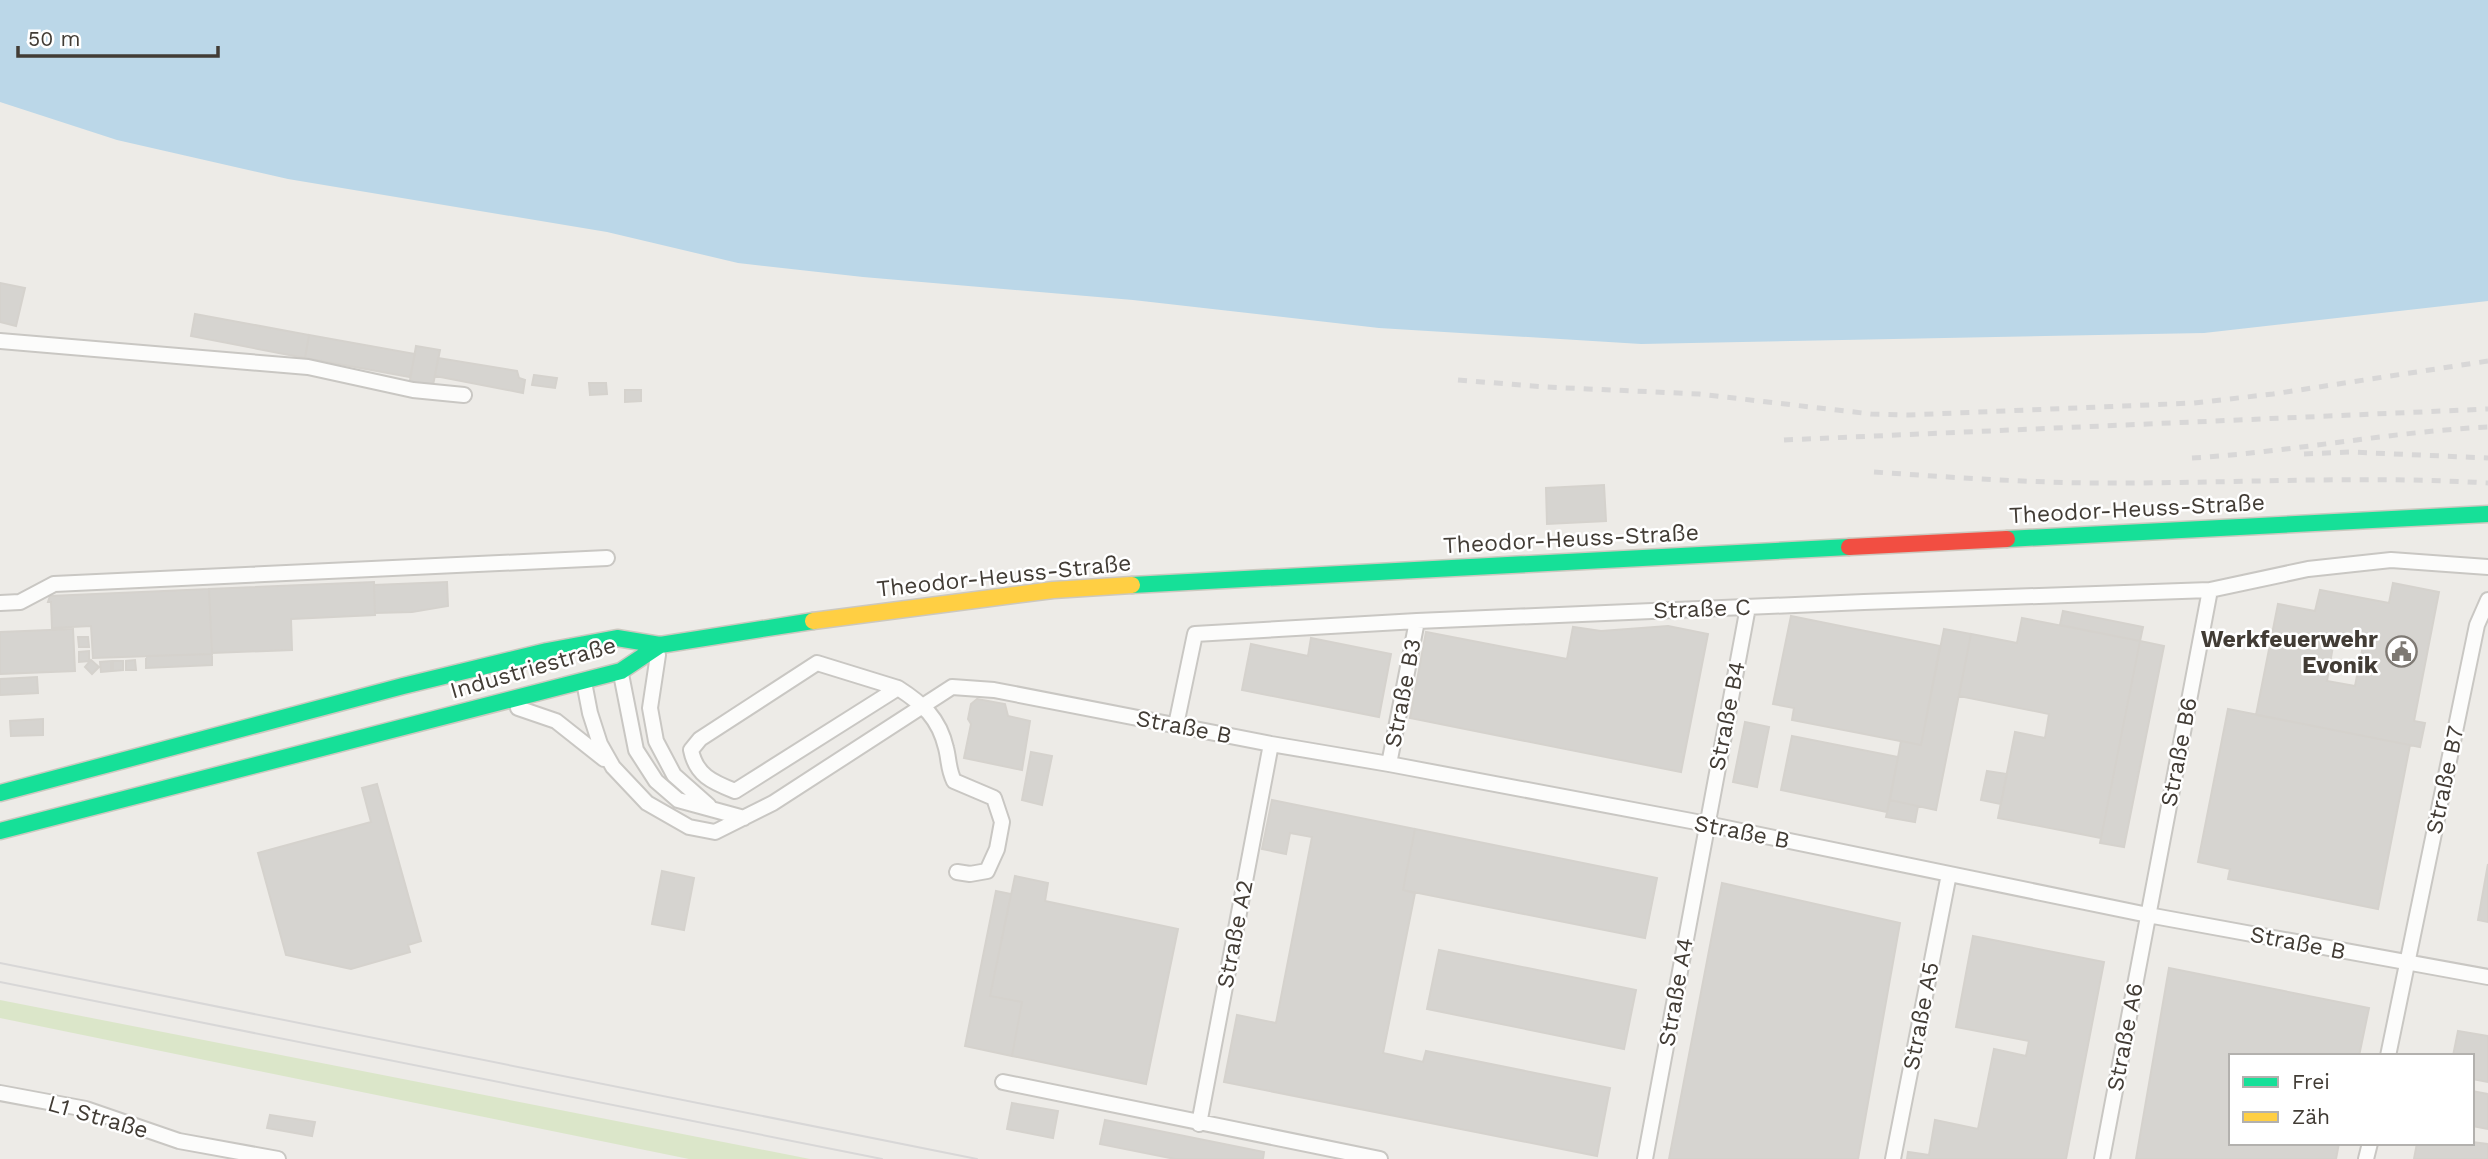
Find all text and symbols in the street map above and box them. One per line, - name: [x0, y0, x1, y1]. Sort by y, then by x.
- scale bar: [18, 14, 217, 58]
- text: 50 m: [28, 26, 80, 51]
- street label: Theodor-Heuss-Straße: [2009, 489, 2265, 529]
- street label: Theodor-Heuss-Straße: [1443, 519, 1699, 559]
- street label: Theodor-Heuss-Straße: [875, 549, 1133, 603]
- street label: Straße C: [1653, 594, 1751, 624]
- place label: Werkfeuerwehr Evonik: [2201, 626, 2379, 679]
- street label: Industriestraße: [447, 631, 619, 705]
- public building icon: Werkfeuerwehr Evonik: [2384, 635, 2418, 669]
- street label: Straße B3: [1379, 636, 1427, 750]
- street label: Straße B4: [1703, 659, 1751, 773]
- street label: Straße B6: [2155, 695, 2203, 809]
- street label: Straße B: [1134, 705, 1234, 749]
- street label: Straße B7: [2420, 723, 2470, 836]
- street label: Straße B: [1692, 810, 1792, 854]
- street label: Straße A2: [1211, 878, 1259, 990]
- street label: Straße B: [2248, 921, 2348, 965]
- street label: Straße A4: [1653, 935, 1699, 1049]
- street label: Straße A5: [1897, 960, 1945, 1072]
- street label: Straße A6: [2101, 981, 2149, 1093]
- legend: [2229, 1054, 2474, 1145]
- text: Frei: [2292, 1069, 2330, 1094]
- street label: L1 Straße: [45, 1090, 151, 1144]
- text: Zäh: [2292, 1104, 2330, 1129]

